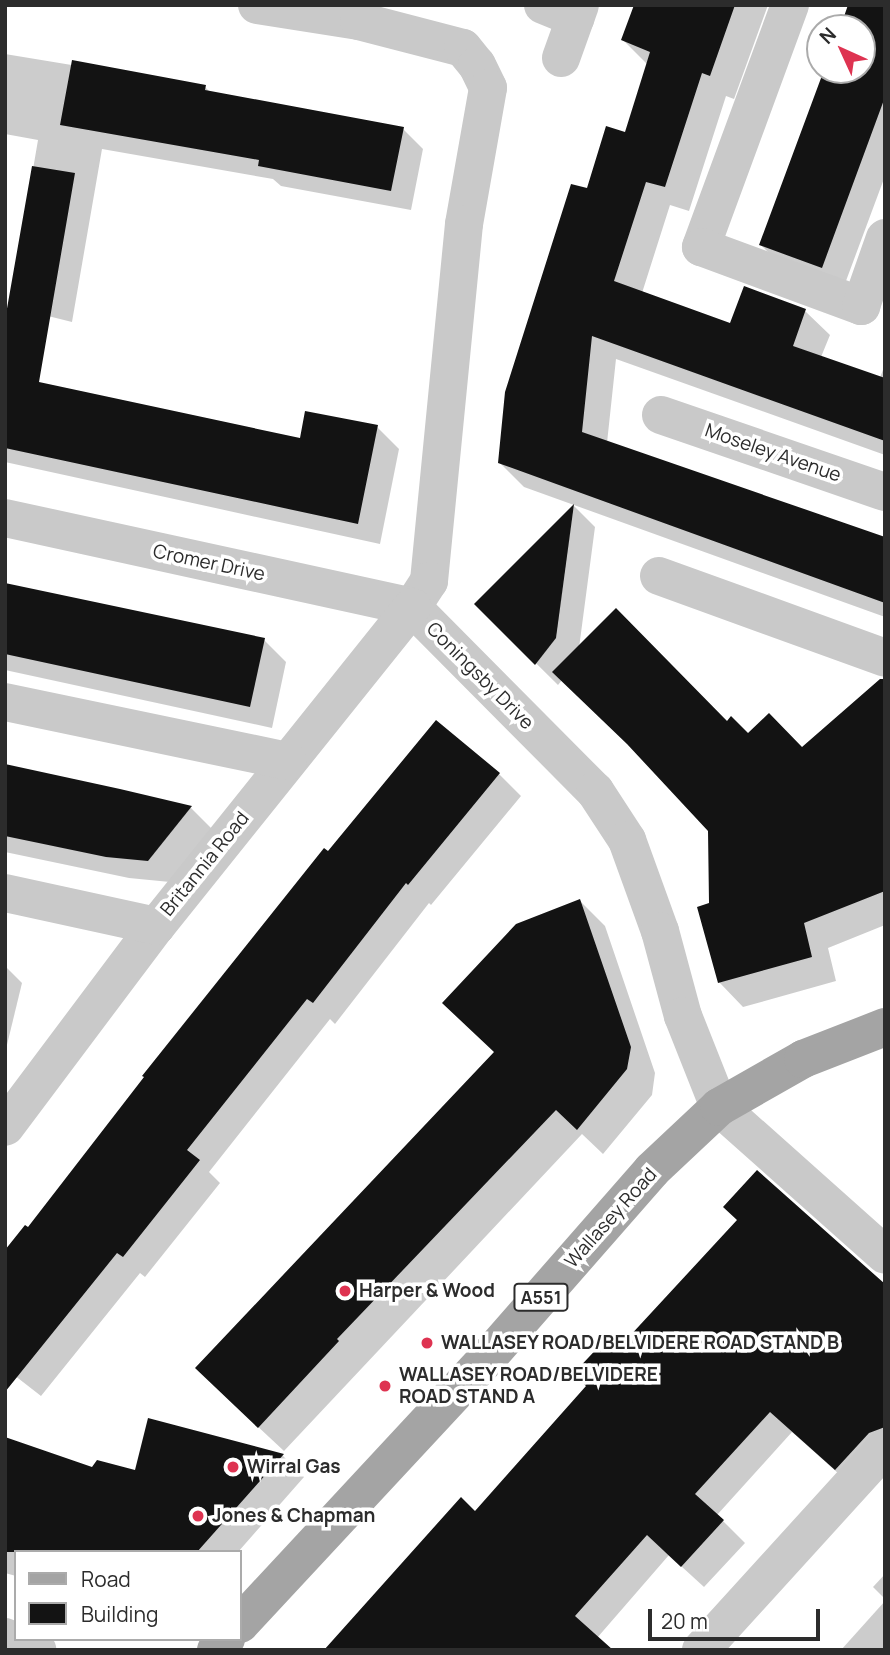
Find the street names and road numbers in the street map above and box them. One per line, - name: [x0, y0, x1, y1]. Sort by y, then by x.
- street label: Moseley Avenue: [702, 419, 844, 487]
- street label: Cromer Drive: [151, 540, 267, 586]
- street label: Coningsby Drive: [422, 618, 538, 734]
- street label: Britannia Road: [156, 807, 254, 921]
- street label: Wallasey Road: [560, 1163, 662, 1273]
- road number: A551: [513, 1282, 569, 1312]

